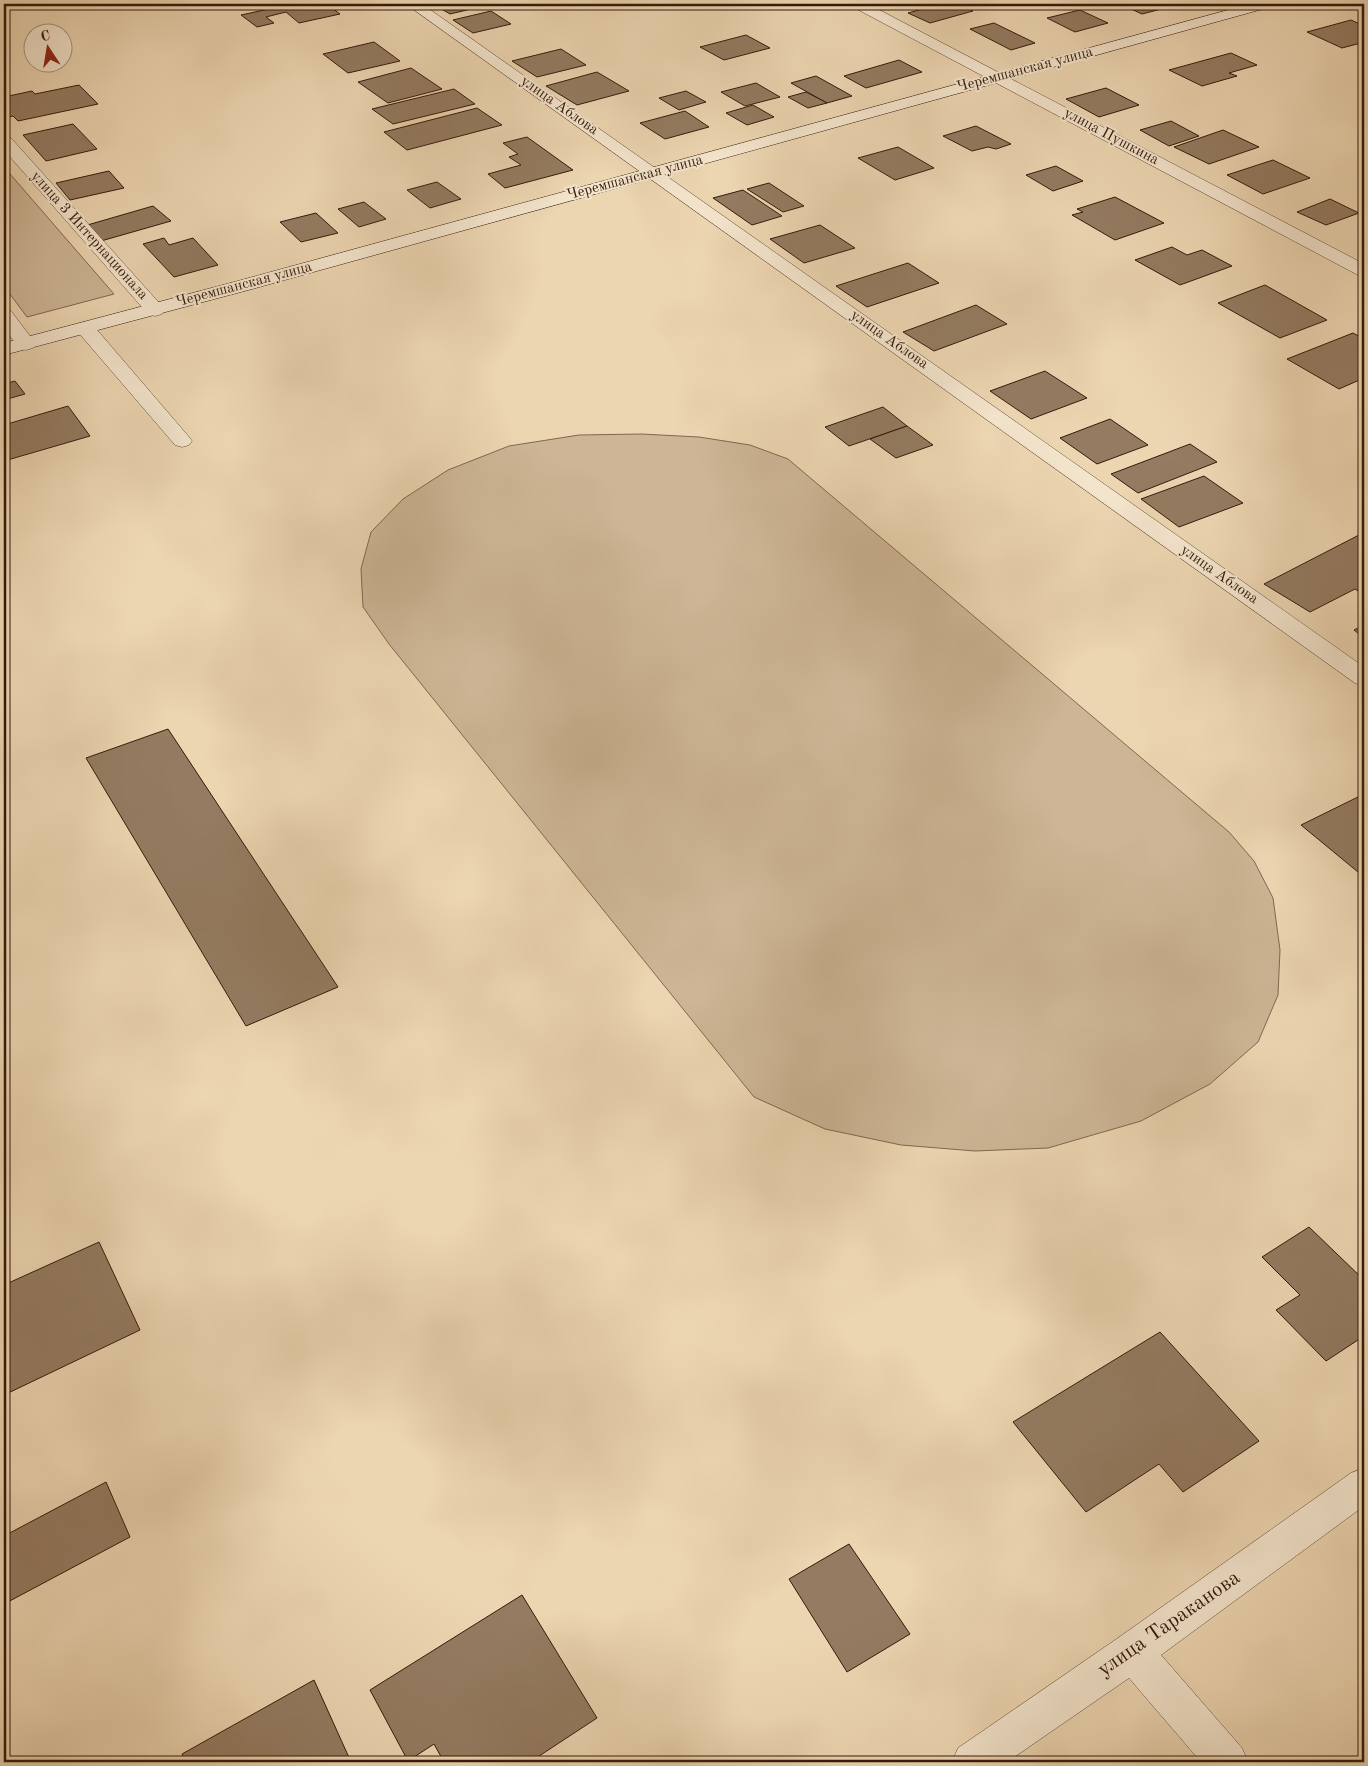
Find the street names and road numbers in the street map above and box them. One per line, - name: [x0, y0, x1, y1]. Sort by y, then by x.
- street label: Черемшанская улица: [955, 44, 1095, 95]
- street label: улица Аблова: [517, 74, 601, 139]
- street label: улица Пушкина: [1061, 106, 1161, 169]
- street label: Черемшанская улица: [565, 152, 705, 203]
- street label: улица 3 Интернационала: [28, 169, 151, 303]
- street label: Черемшанская улица: [174, 259, 314, 310]
- street label: улица Аблова: [847, 308, 931, 373]
- street label: улица Аблова: [1177, 543, 1261, 608]
- street label: улица Тараканова: [1094, 1567, 1244, 1681]

